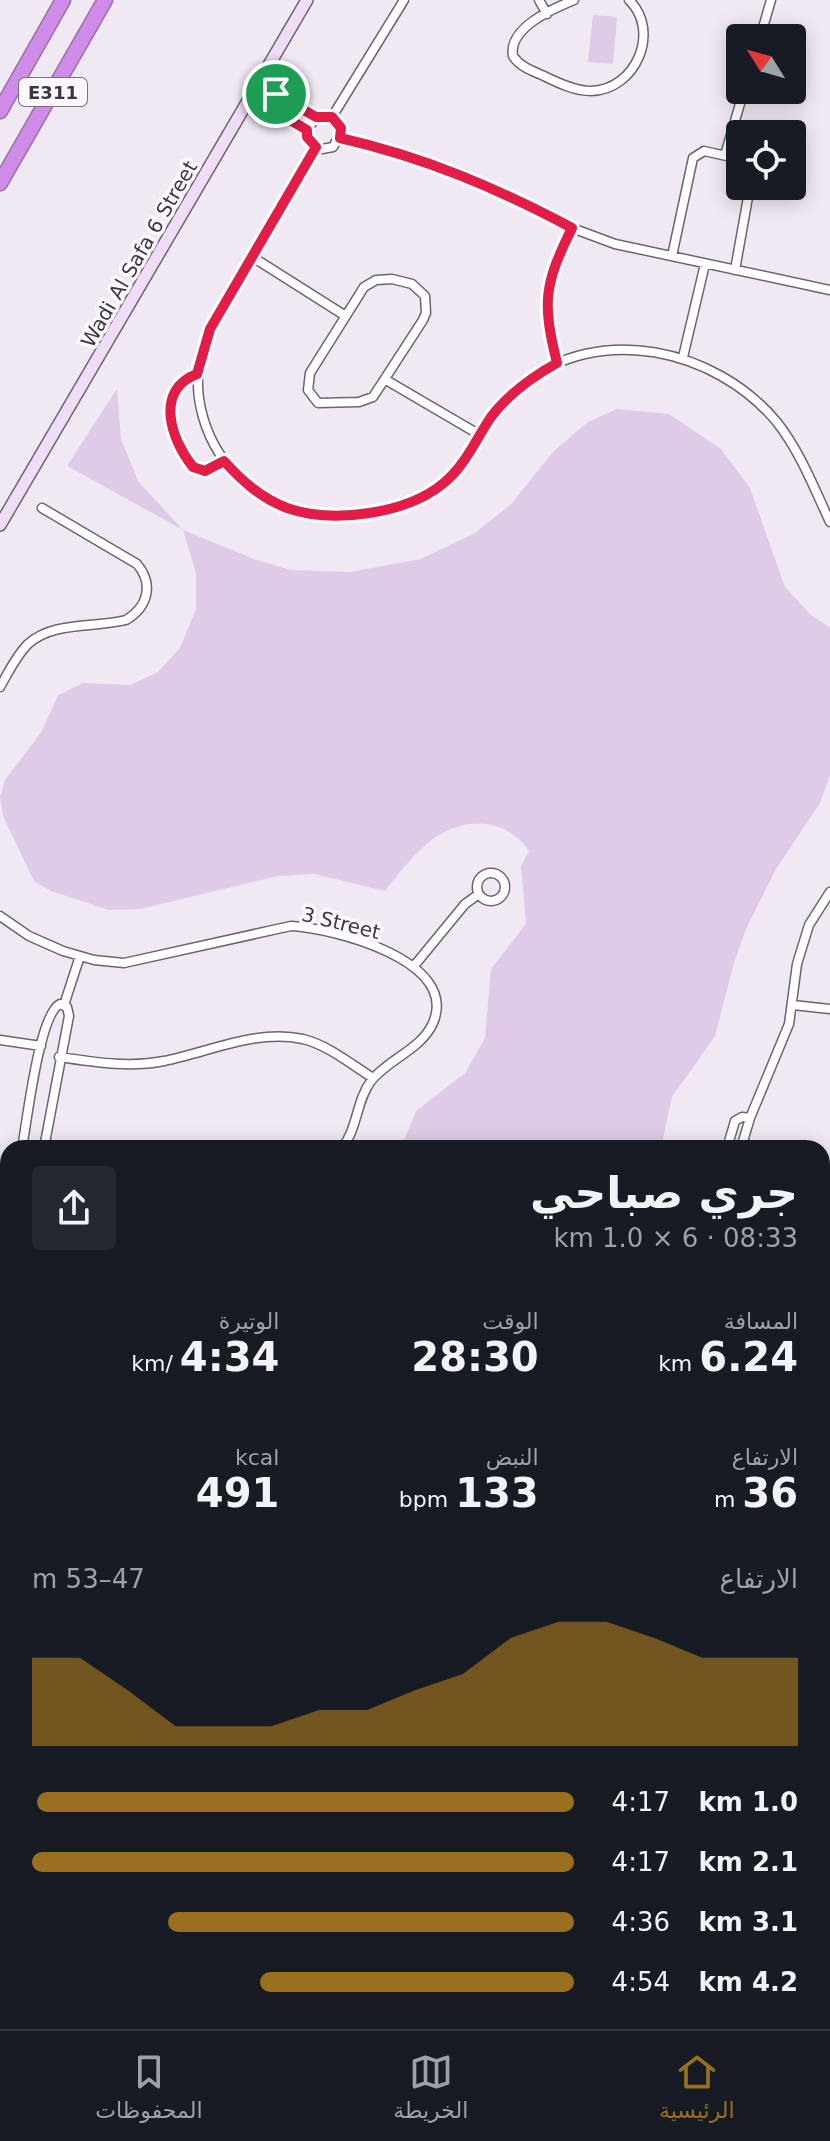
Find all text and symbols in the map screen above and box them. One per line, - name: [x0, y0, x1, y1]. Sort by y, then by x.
- north arrow: [726, 24, 806, 104]
- map controls: [726, 24, 806, 200]
- pin: [242, 60, 310, 128]
- icon: arrive: [254, 72, 298, 116]
- road number: E311: [19, 78, 87, 106]
- button: locate: [726, 120, 806, 200]
- street label: Wadi Al Safa 6 Street: [76, 156, 202, 352]
- street label: 3 Street: [299, 902, 383, 944]
- button: share: [32, 1166, 116, 1250]
- text: جري صباحي: [530, 1167, 798, 1218]
- text: 08:33 · 6 × 1.0 km: [553, 1223, 798, 1253]
- text: الوتيرة: [219, 1309, 279, 1334]
- text: الوقت: [482, 1309, 539, 1334]
- text: المسافة: [724, 1309, 798, 1334]
- text: 4:34: [180, 1334, 279, 1380]
- text: 28:30: [411, 1334, 539, 1380]
- text: 6.24: [699, 1334, 798, 1380]
- text: /km: [131, 1351, 180, 1376]
- text: km: [658, 1351, 699, 1376]
- text: kcal: [235, 1445, 279, 1470]
- text: النبض: [486, 1445, 539, 1470]
- text: الارتفاع: [732, 1445, 798, 1470]
- text: 491: [196, 1470, 279, 1516]
- text: 133: [455, 1470, 539, 1516]
- text: 36: [742, 1470, 798, 1516]
- text: bpm: [399, 1487, 455, 1512]
- text: m: [714, 1487, 742, 1512]
- text: 47–53 m: [32, 1564, 145, 1594]
- text: الارتفاع: [720, 1564, 798, 1594]
- text: 4:17: [612, 1787, 670, 1817]
- text: 1.0 km: [698, 1787, 798, 1817]
- text: 4:17: [612, 1847, 670, 1877]
- text: 2.1 km: [698, 1847, 798, 1877]
- text: 4:36: [612, 1907, 670, 1937]
- text: 3.1 km: [698, 1907, 798, 1937]
- text: 4:54: [612, 1967, 670, 1997]
- text: 4.2 km: [698, 1967, 798, 1997]
- tab: المحفوظات: [95, 2050, 203, 2123]
- tab: الخريطة: [393, 2050, 468, 2123]
- tab: الرئيسية: [659, 2050, 735, 2123]

